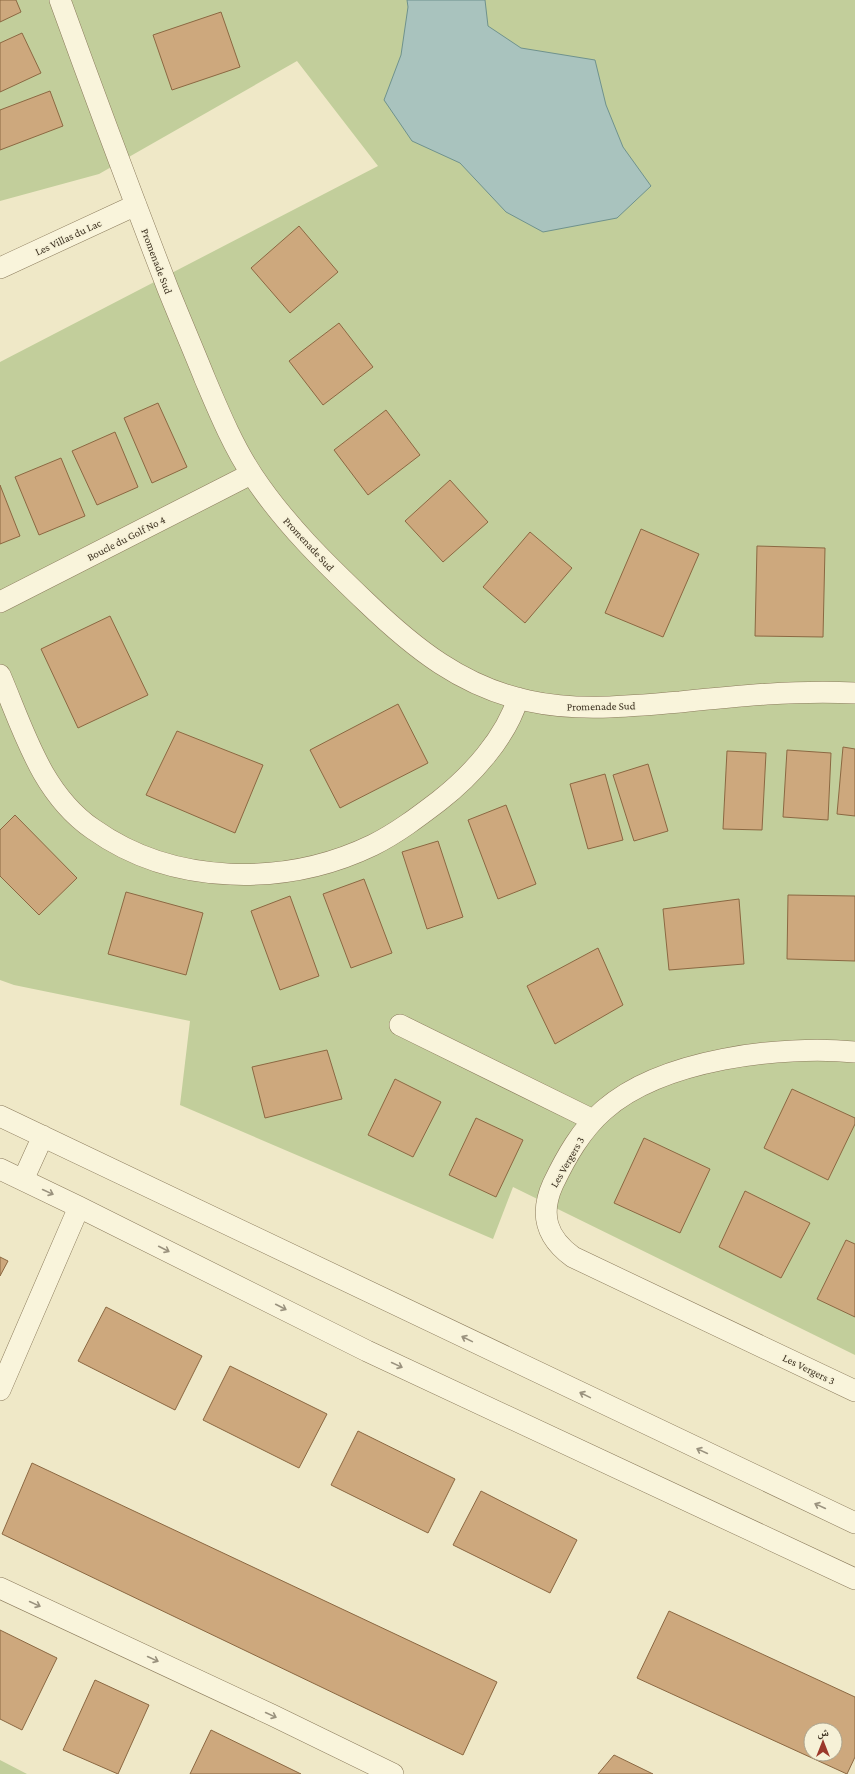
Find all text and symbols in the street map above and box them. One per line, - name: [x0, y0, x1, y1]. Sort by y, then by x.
- street label: Les Villas du Lac: [33, 216, 103, 258]
- street label: Promenade Sud: [139, 227, 175, 295]
- street label: Boucle du Golf No 4: [85, 513, 167, 563]
- street label: Promenade Sud: [281, 515, 337, 573]
- street label: Promenade Sud: [567, 699, 636, 713]
- street label: Les Vergers 3: [548, 1134, 587, 1190]
- one-way arrow: [42, 1189, 54, 1196]
- one-way arrow: [158, 1246, 170, 1253]
- one-way arrow: [274, 1304, 286, 1312]
- one-way arrow: [462, 1335, 474, 1342]
- street label: Les Vergers 3: [780, 1351, 837, 1388]
- one-way arrow: [391, 1362, 403, 1369]
- one-way arrow: [579, 1391, 591, 1398]
- one-way arrow: [696, 1447, 708, 1454]
- one-way arrow: [814, 1502, 826, 1509]
- one-way arrow: [29, 1601, 41, 1608]
- one-way arrow: [147, 1656, 159, 1663]
- one-way arrow: [265, 1712, 277, 1719]
- north arrow: [803, 1722, 843, 1762]
- text: ش: [817, 1726, 829, 1740]

